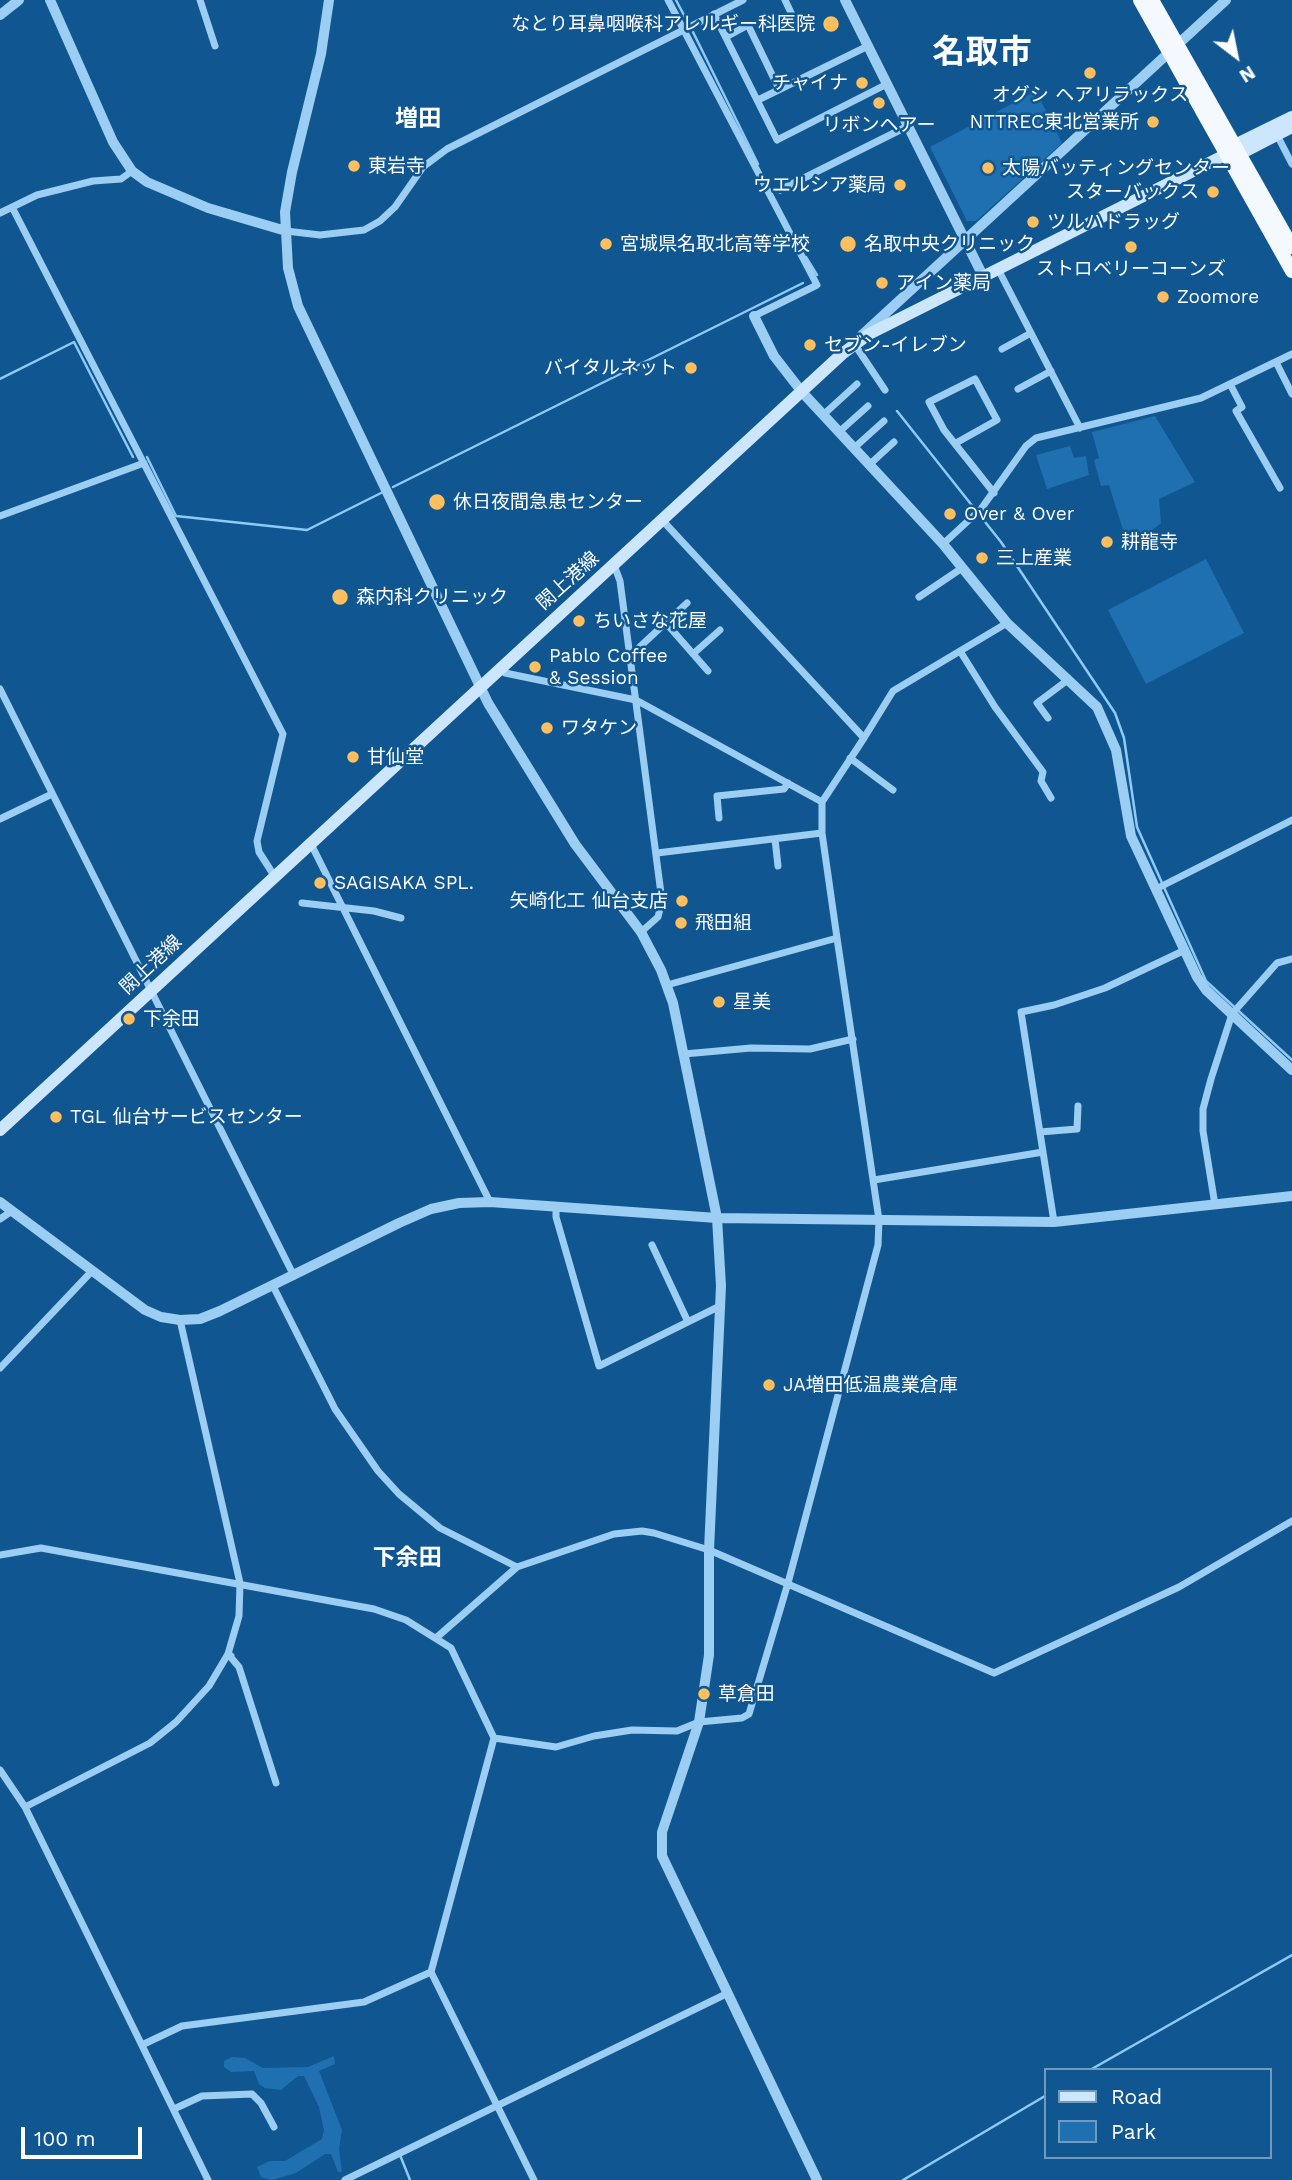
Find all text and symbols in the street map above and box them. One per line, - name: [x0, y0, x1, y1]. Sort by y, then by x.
- place label: なとり耳鼻咽喉科アレルギー科医院: [511, 13, 815, 35]
- marker: なとり耳鼻咽喉科アレルギー科医院: [821, 14, 841, 34]
- north arrow: [1201, 21, 1271, 91]
- district label: 名取市: [933, 33, 1031, 73]
- text: N: [1235, 61, 1259, 88]
- marker: オグシ ヘアリラックス: [1082, 65, 1098, 81]
- place label: チャイナ: [772, 72, 848, 94]
- marker: チャイナ: [854, 75, 870, 91]
- place label: オグシ ヘアリラックス: [992, 84, 1188, 106]
- marker: リボンヘアー: [871, 95, 887, 111]
- district label: 増田: [395, 105, 441, 133]
- place label: NTTREC東北営業所: [970, 111, 1139, 133]
- place label: リボンヘアー: [823, 114, 935, 136]
- marker: NTTREC東北営業所: [1145, 114, 1161, 130]
- place label: 東岩寺: [368, 155, 425, 177]
- place label: 太陽バッティングセンター: [1002, 157, 1230, 179]
- marker: 東岩寺: [346, 158, 362, 174]
- marker: 太陽バッティングセンター: [980, 160, 996, 176]
- place label: ウエルシア薬局: [753, 174, 886, 196]
- marker: ウエルシア薬局: [892, 177, 908, 193]
- place label: スターバックス: [1066, 181, 1199, 203]
- marker: スターバックス: [1205, 184, 1221, 200]
- place label: ツルハドラッグ: [1047, 211, 1180, 233]
- marker: ツルハドラッグ: [1025, 214, 1041, 230]
- place label: 宮城県名取北高等学校: [620, 233, 810, 255]
- place label: 名取中央クリニック: [864, 233, 1035, 255]
- marker: 名取中央クリニック: [838, 234, 858, 254]
- marker: 宮城県名取北高等学校: [598, 236, 614, 252]
- marker: ストロベリーコーンズ: [1123, 239, 1139, 255]
- place label: ストロベリーコーンズ: [1036, 258, 1226, 280]
- place label: アイン薬局: [896, 272, 991, 294]
- marker: アイン薬局: [874, 275, 890, 291]
- place label: Zoomore: [1177, 286, 1259, 308]
- marker: Zoomore: [1155, 289, 1171, 305]
- place label: セブン-イレブン: [824, 334, 967, 356]
- marker: セブン-イレブン: [802, 337, 818, 353]
- place label: バイタルネット: [544, 357, 677, 379]
- marker: バイタルネット: [683, 360, 699, 376]
- place label: 休日夜間急患センター: [453, 491, 643, 513]
- marker: 休日夜間急患センター: [427, 492, 447, 512]
- place label: Over & Over: [964, 503, 1074, 525]
- marker: Over & Over: [942, 506, 958, 522]
- place label: 耕龍寺: [1121, 531, 1178, 553]
- marker: 耕龍寺: [1099, 534, 1115, 550]
- street label: 閖上港線: [532, 547, 604, 615]
- place label: 三上産業: [996, 547, 1072, 569]
- marker: 三上産業: [974, 550, 990, 566]
- place label: 森内科クリニック: [356, 586, 508, 608]
- marker: 森内科クリニック: [330, 587, 350, 607]
- place label: ちいさな花屋: [593, 610, 707, 632]
- marker: ちいさな花屋: [571, 613, 587, 629]
- place label: Pablo Coffee & Session: [549, 645, 668, 689]
- marker: Pablo Coffee & Session: [527, 659, 543, 675]
- place label: ワタケン: [561, 717, 637, 739]
- marker: ワタケン: [539, 720, 555, 736]
- place label: 甘仙堂: [367, 746, 424, 768]
- marker: 甘仙堂: [345, 749, 361, 765]
- place label: SAGISAKA SPL.: [334, 872, 474, 894]
- marker: SAGISAKA SPL.: [312, 875, 328, 891]
- place label: 矢崎化工 仙台支店: [510, 890, 668, 912]
- marker: 矢崎化工 仙台支店: [674, 893, 690, 909]
- place label: 飛田組: [695, 912, 752, 934]
- marker: 飛田組: [673, 915, 689, 931]
- street label: 閖上港線: [115, 931, 187, 999]
- place label: 星美: [733, 991, 771, 1013]
- marker: 星美: [711, 994, 727, 1010]
- place label: 下余田: [143, 1008, 200, 1030]
- marker: 下余田: [121, 1011, 137, 1027]
- place label: TGL 仙台サービスセンター: [70, 1106, 303, 1128]
- marker: TGL 仙台サービスセンター: [48, 1109, 64, 1125]
- place label: JA増田低温農業倉庫: [783, 1374, 958, 1396]
- marker: JA増田低温農業倉庫: [761, 1377, 777, 1393]
- district label: 下余田: [373, 1544, 441, 1572]
- place label: 草倉田: [718, 1683, 775, 1705]
- marker: 草倉田: [696, 1686, 712, 1702]
- legend: [1044, 2068, 1271, 2159]
- text: Road: [1111, 2084, 1162, 2109]
- scale bar: [24, 2114, 145, 2158]
- text: Park: [1111, 2119, 1156, 2144]
- text: 100 m: [34, 2126, 96, 2151]

